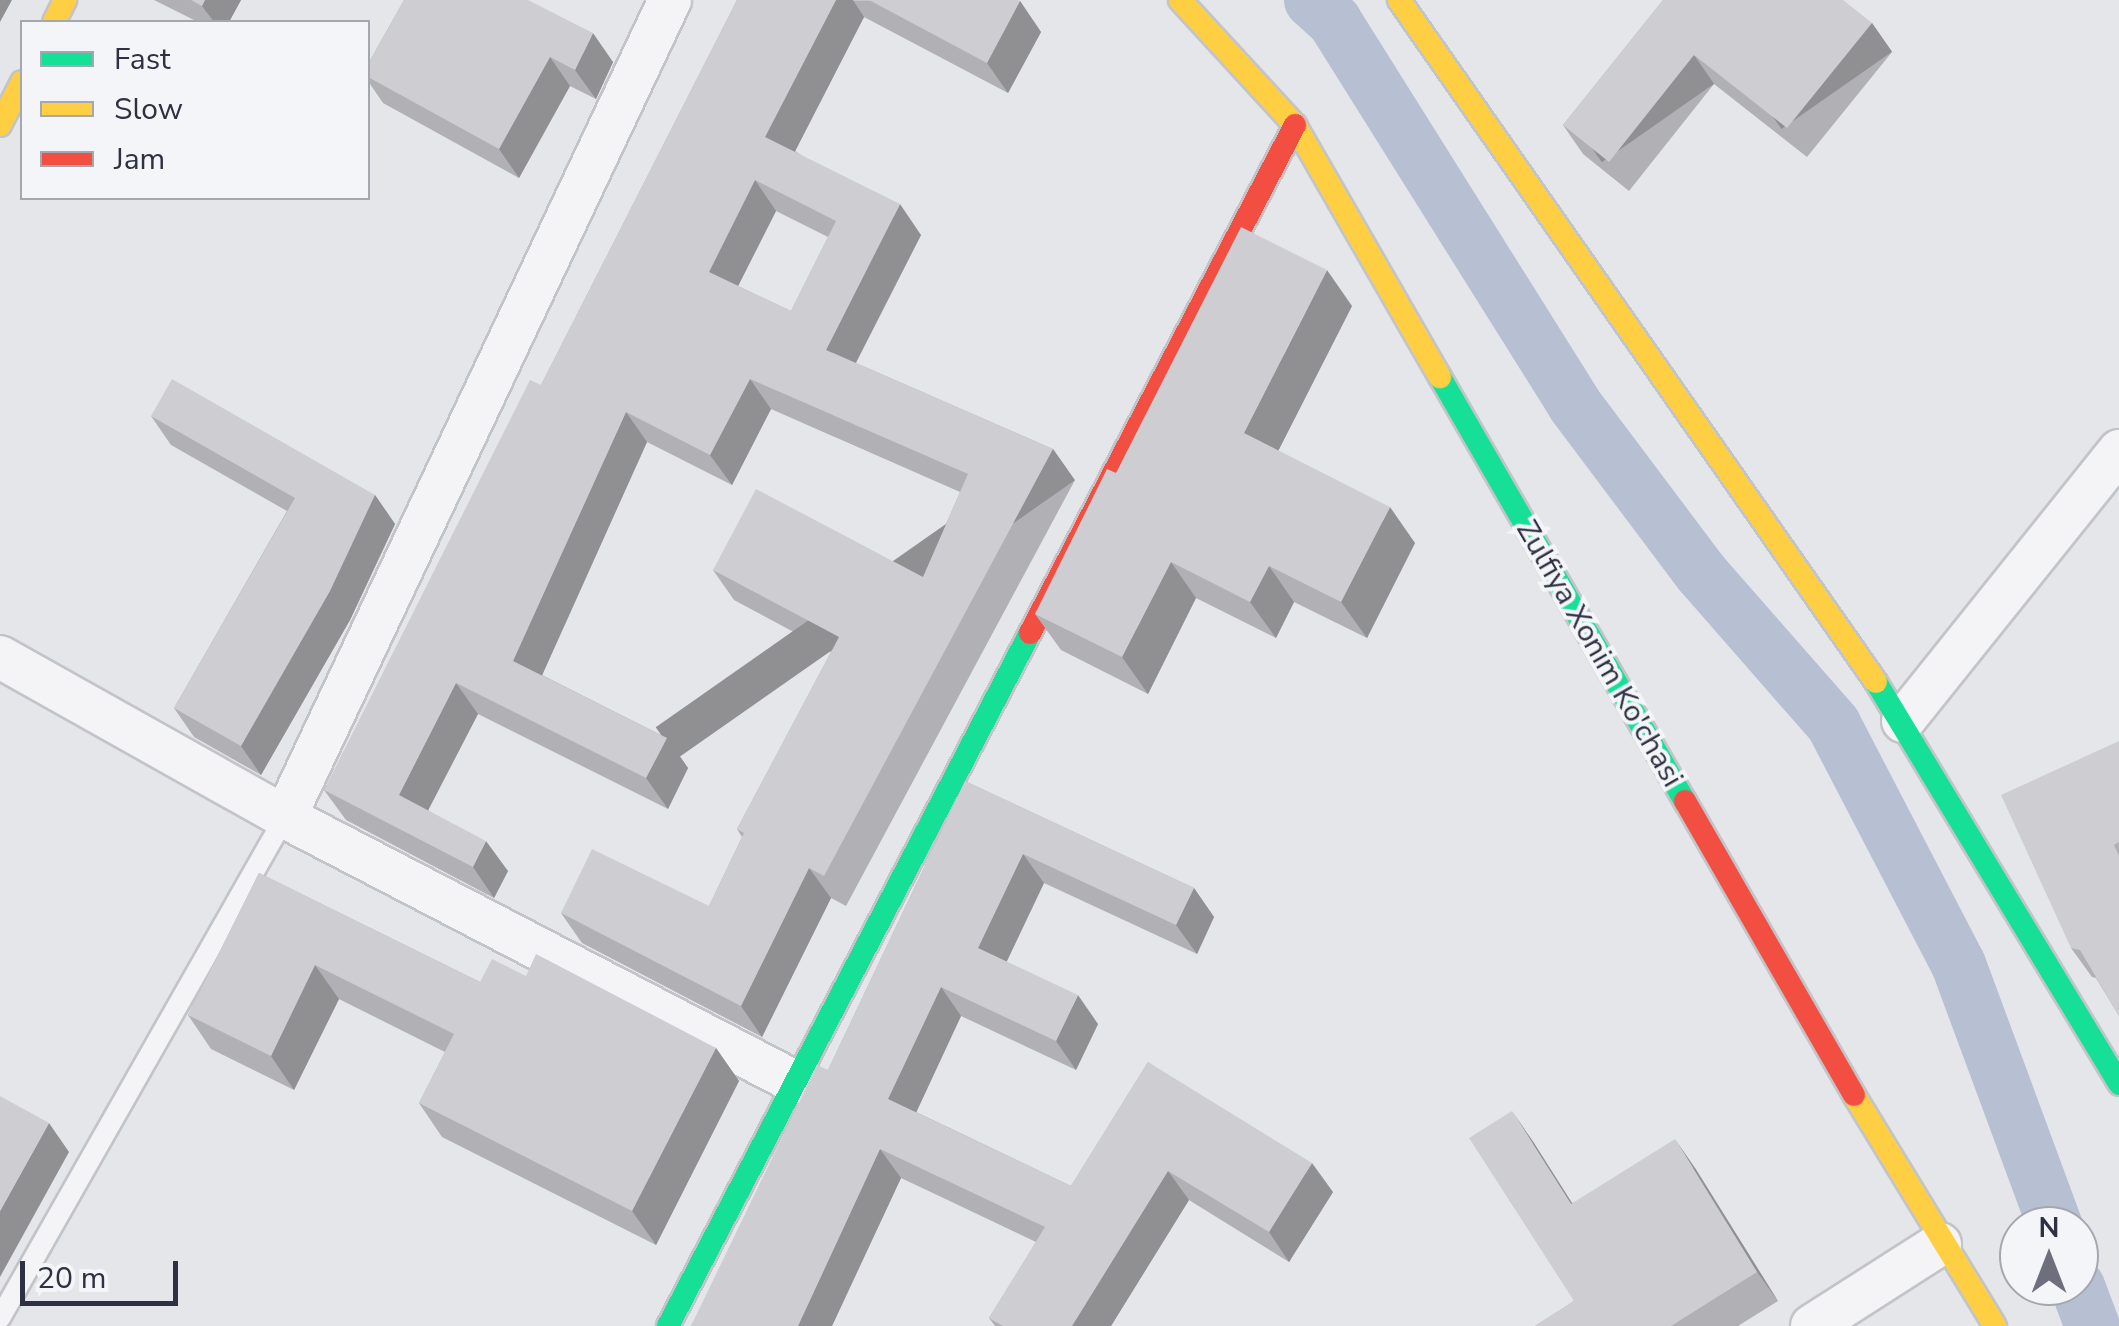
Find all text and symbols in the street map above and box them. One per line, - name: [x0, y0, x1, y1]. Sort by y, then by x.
- legend: [20, 20, 370, 200]
- text: Fast: [114, 39, 171, 80]
- text: Slow: [114, 89, 183, 130]
- text: Jam: [114, 139, 165, 180]
- street label: Zulfiya Xonim Ko'chasi: [1508, 514, 1690, 794]
- north arrow: [1999, 1206, 2099, 1306]
- text: N: [2039, 1209, 2059, 1247]
- scale bar: [25, 1241, 182, 1303]
- text: 20 m: [37, 1258, 106, 1299]

